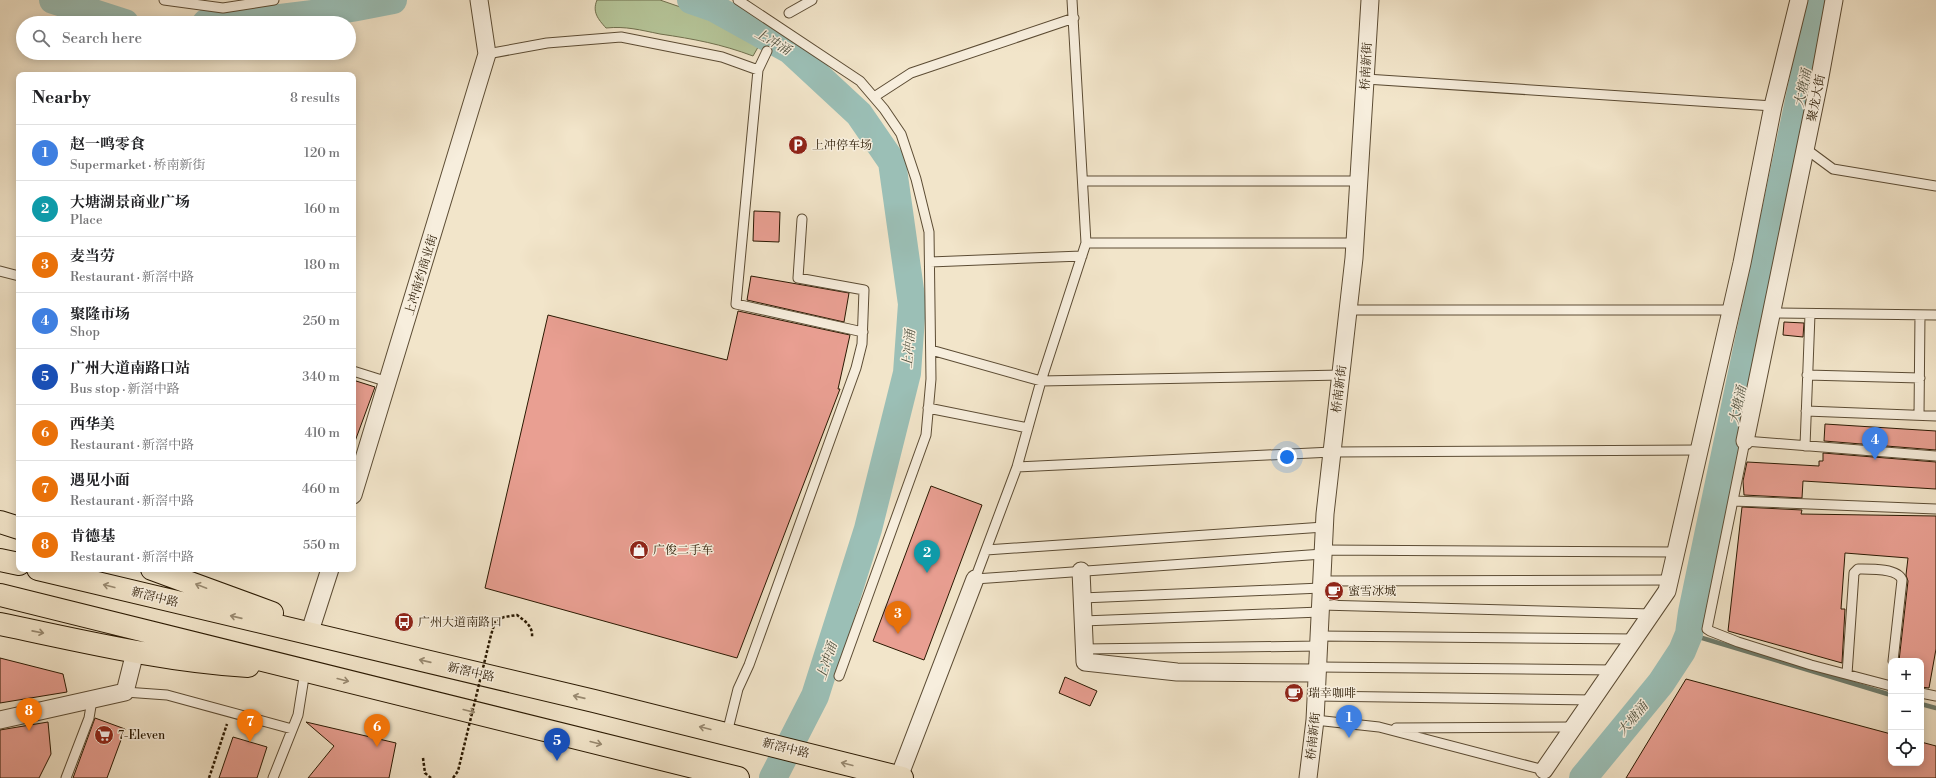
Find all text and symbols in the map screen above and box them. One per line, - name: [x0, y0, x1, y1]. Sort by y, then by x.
- search box: [16, 16, 356, 60]
- water label: 上冲涌: [752, 25, 795, 60]
- icon: search: [30, 27, 52, 49]
- text: Search here: [62, 29, 142, 48]
- street label: 桥南新街: [1358, 41, 1375, 90]
- water label: 大塘涌: [1791, 66, 1815, 109]
- street label: 聚龙大街: [1805, 72, 1829, 123]
- text: Nearby: [32, 87, 91, 109]
- text: 8 results: [290, 90, 340, 106]
- parking icon: 上冲停车场: [787, 134, 809, 156]
- text: 赵一鸣零食: [70, 135, 145, 154]
- place label: 上冲停车场: [812, 138, 872, 153]
- text: 1: [42, 145, 48, 161]
- text: 120 m: [304, 145, 340, 161]
- text: Supermarket · 桥南新街: [70, 157, 206, 173]
- text: 大塘湖景商业广场: [70, 193, 190, 212]
- text: 2: [41, 201, 49, 217]
- text: 160 m: [304, 201, 340, 217]
- text: Place: [70, 212, 102, 228]
- street label: 上冲南约商业街: [402, 232, 441, 318]
- text: 麦当劳: [70, 247, 115, 266]
- text: 3: [41, 257, 49, 273]
- text: 180 m: [304, 257, 340, 273]
- text: Restaurant · 新滘中路: [70, 269, 194, 285]
- text: 聚隆市场: [70, 305, 130, 324]
- text: 4: [41, 313, 49, 329]
- text: 250 m: [303, 313, 340, 329]
- text: Shop: [70, 324, 100, 340]
- water label: 上冲涌: [899, 327, 919, 369]
- text: 广州大道南路口站: [70, 359, 190, 378]
- street label: 桥南新街: [1329, 363, 1350, 414]
- text: 5: [41, 369, 49, 385]
- text: 340 m: [302, 369, 340, 385]
- text: Bus stop · 新滘中路: [70, 381, 180, 397]
- water label: 大塘涌: [1726, 383, 1750, 426]
- text: 西华美: [70, 415, 115, 434]
- text: 6: [41, 425, 49, 441]
- text: 410 m: [304, 425, 340, 441]
- pin: 4: [1862, 427, 1888, 460]
- text: Restaurant · 新滘中路: [70, 437, 194, 453]
- your location: [1277, 447, 1297, 467]
- text: 遇见小面: [70, 471, 130, 490]
- text: 7: [41, 481, 49, 497]
- text: 460 m: [302, 481, 340, 497]
- text: Restaurant · 新滘中路: [70, 493, 194, 509]
- text: 肯德基: [70, 527, 115, 546]
- text: 8: [41, 537, 49, 553]
- text: 550 m: [303, 537, 340, 553]
- shop icon: 广俊二手车: [628, 539, 650, 561]
- pin: 2: [914, 540, 940, 573]
- place label: 广俊二手车: [653, 543, 713, 558]
- text: Restaurant · 新滘中路: [70, 549, 194, 565]
- cafe icon: 蜜雪冰城: [1323, 580, 1345, 602]
- one-way arrow: [103, 582, 116, 590]
- one-way arrow: [196, 582, 208, 590]
- street label: 新滘中路: [130, 584, 180, 611]
- place label: 蜜雪冰城: [1348, 584, 1396, 599]
- pin: 3: [885, 601, 911, 634]
- bus stop icon: 广州大道南路口: [393, 611, 415, 633]
- one-way arrow: [229, 612, 242, 620]
- place label: 广州大道南路口: [418, 615, 502, 630]
- one-way arrow: [31, 628, 44, 636]
- water label: 上冲涌: [813, 638, 841, 682]
- one-way arrow: [418, 657, 431, 665]
- map controls: [1888, 658, 1924, 766]
- button: +: [1888, 658, 1924, 694]
- street label: 新滘中路: [446, 660, 496, 685]
- one-way arrow: [336, 676, 349, 684]
- cafe icon: 瑞幸咖啡: [1283, 682, 1305, 704]
- place label: 瑞幸咖啡: [1308, 686, 1356, 701]
- one-way arrow: [572, 693, 585, 701]
- button: −: [1888, 694, 1924, 730]
- water label: 大塘涌: [1614, 697, 1653, 739]
- pin: 8: [16, 698, 42, 731]
- pin: 1: [1336, 705, 1362, 738]
- one-way arrow: [463, 708, 476, 715]
- pin: 7: [237, 709, 263, 742]
- street label: 桥南新街: [1304, 710, 1324, 761]
- pin: 6: [364, 714, 390, 747]
- one-way arrow: [699, 723, 712, 731]
- supermarket icon: 7-Eleven: [93, 724, 115, 746]
- place label: 7-Eleven: [118, 728, 165, 743]
- pin: 5: [544, 728, 570, 761]
- button: locate: [1888, 730, 1924, 766]
- street label: 新滘中路: [761, 735, 811, 762]
- one-way arrow: [589, 739, 602, 747]
- one-way arrow: [841, 760, 854, 767]

